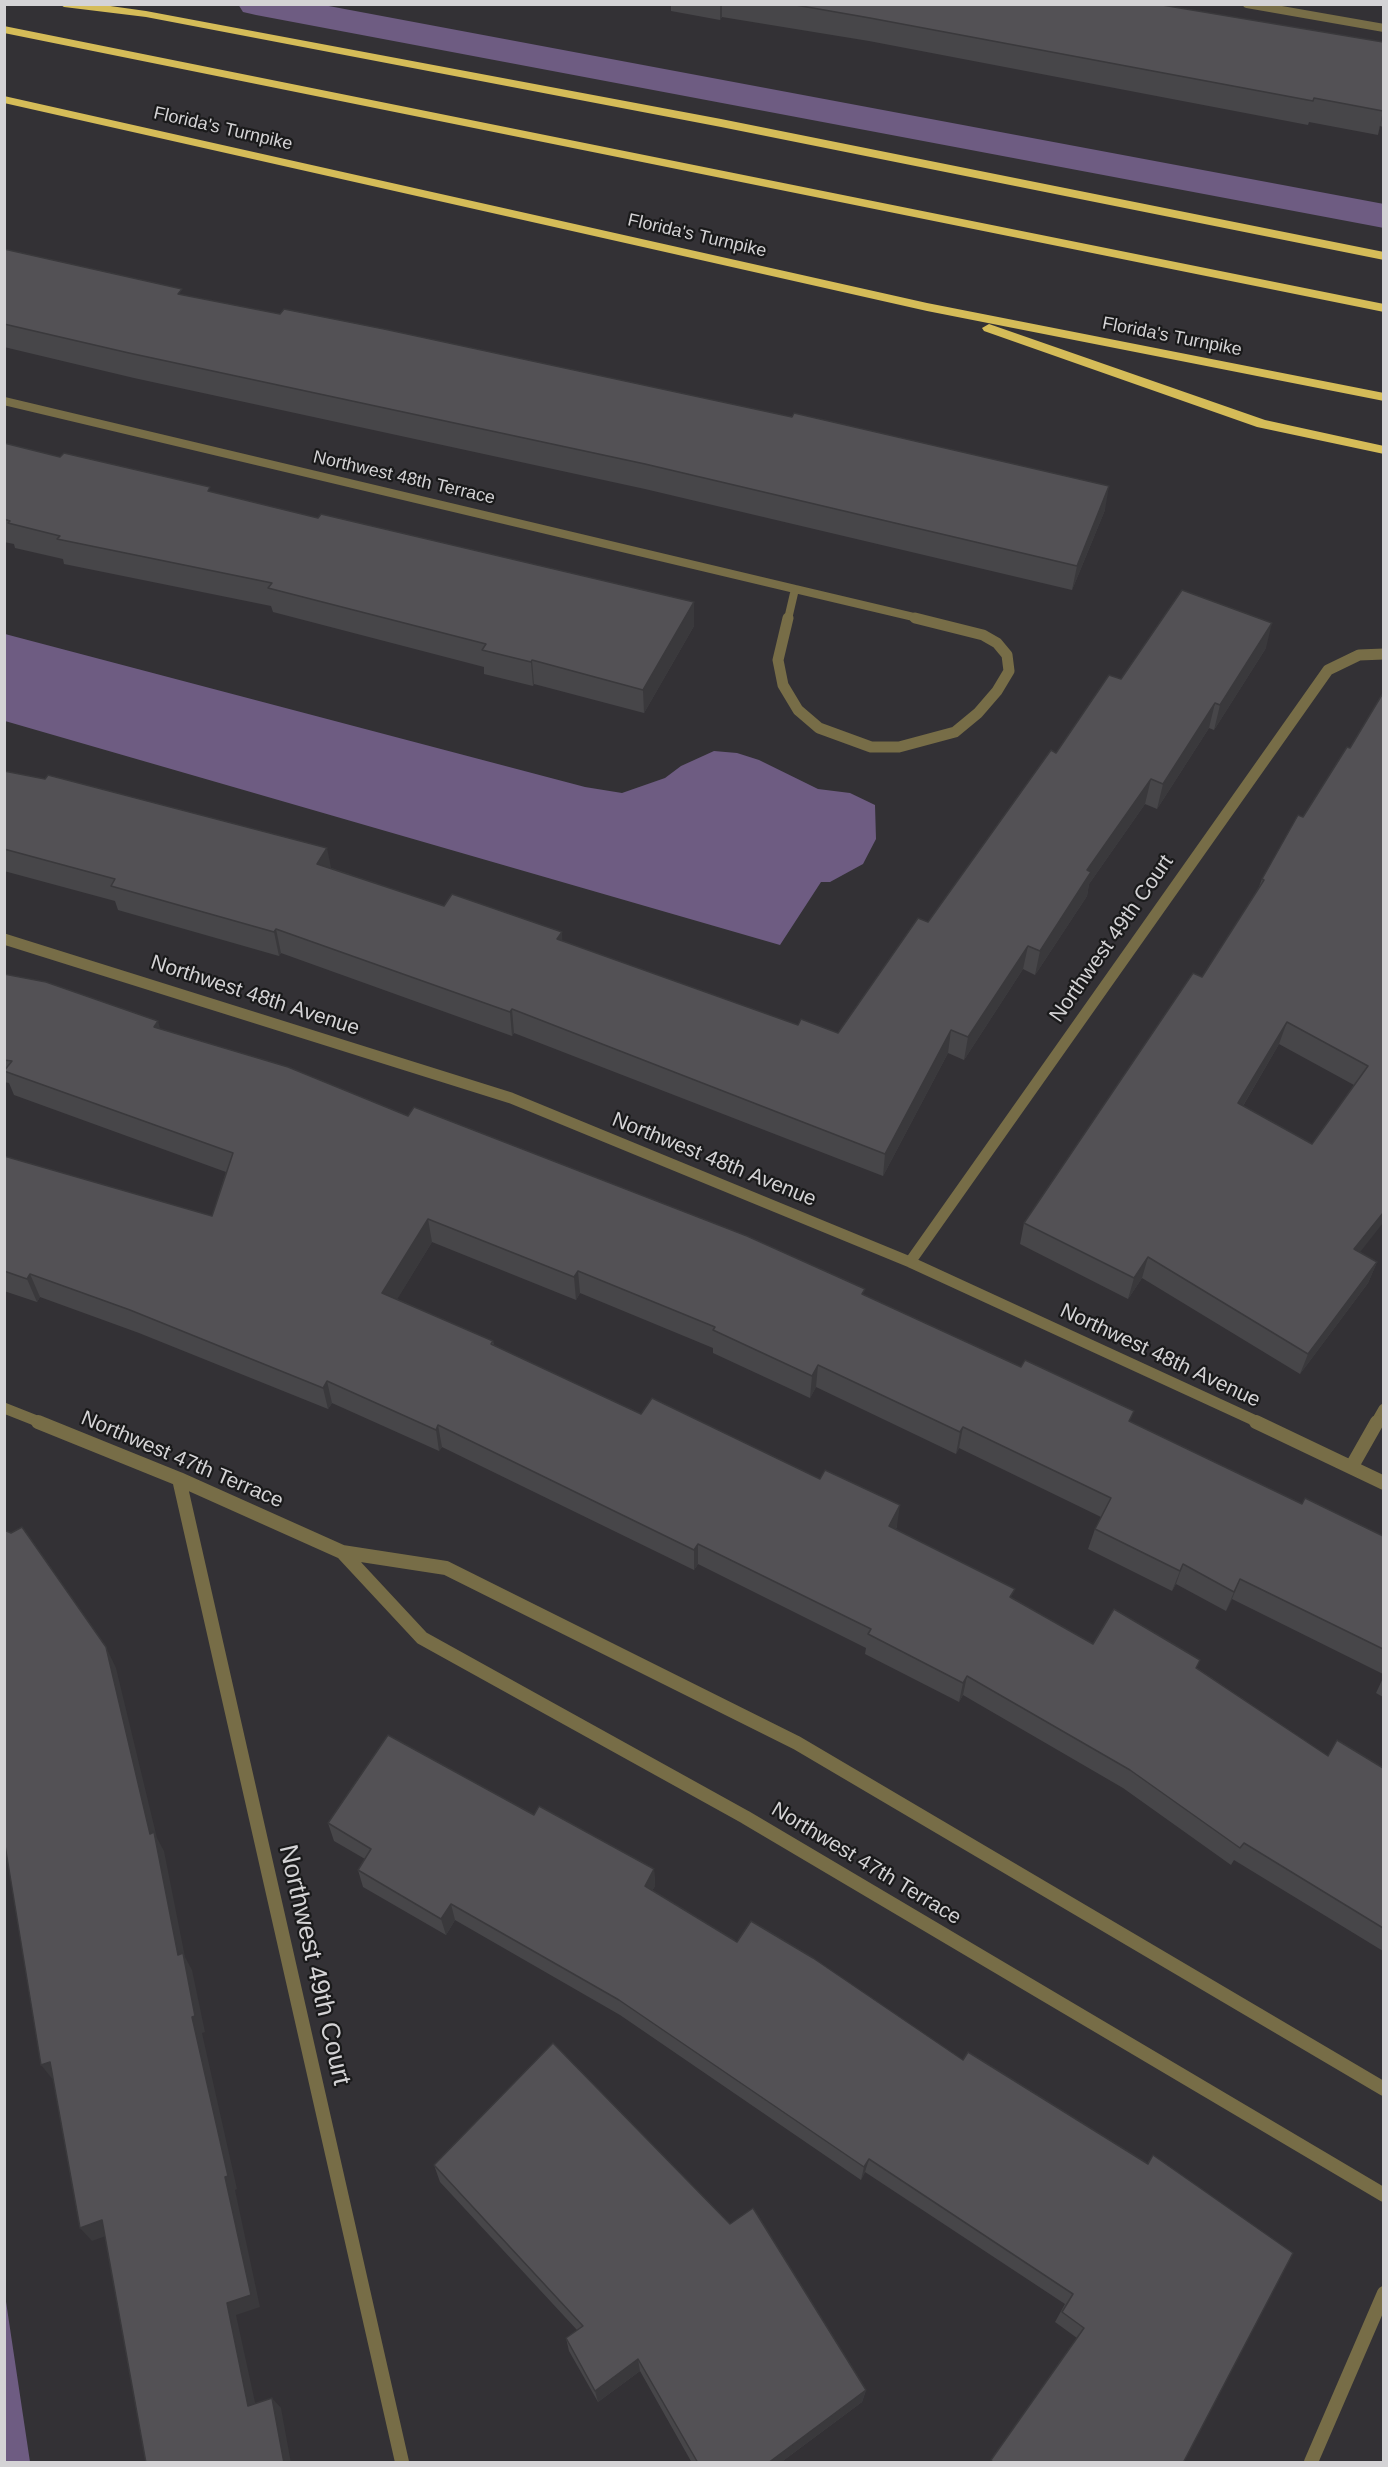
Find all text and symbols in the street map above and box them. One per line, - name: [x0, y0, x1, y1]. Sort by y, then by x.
- street label: Florida's Turnpike: [151, 103, 295, 155]
- street label: Florida's Turnpike: [625, 210, 769, 262]
- street label: Florida's Turnpike: [1100, 313, 1244, 361]
- street label: Northwest 48th Terrace: [311, 447, 497, 509]
- street label: Northwest 49th Court: [1045, 851, 1179, 1027]
- street label: Northwest 48th Avenue: [147, 950, 363, 1042]
- street label: Northwest 48th Avenue: [608, 1108, 820, 1212]
- street label: Northwest 48th Avenue: [1056, 1299, 1264, 1413]
- street label: Northwest 47th Terrace: [77, 1406, 287, 1514]
- street label: Northwest 47th Terrace: [766, 1797, 966, 1931]
- street label: Northwest 49th Court: [271, 1842, 357, 2088]

